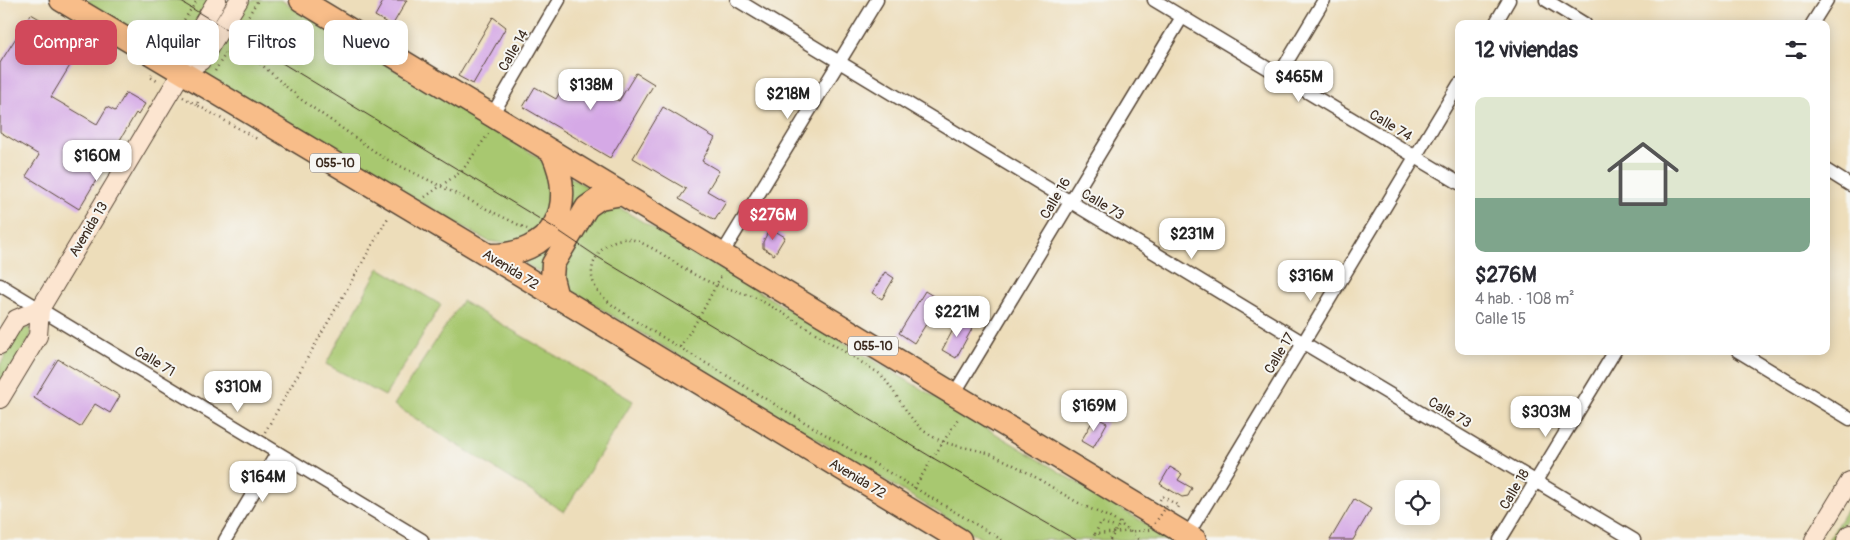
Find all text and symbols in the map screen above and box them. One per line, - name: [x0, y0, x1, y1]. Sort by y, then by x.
- chip: Comprar: [15, 20, 117, 65]
- chip: Alquilar: [127, 20, 219, 65]
- chip: Filtros: [229, 20, 314, 65]
- chip: Nuevo: [324, 20, 408, 65]
- street label: Calle 14: [495, 26, 532, 74]
- icon: filters: [1782, 36, 1810, 64]
- text: 12 viviendas: [1475, 37, 1578, 64]
- pin: $465M: [1264, 61, 1334, 103]
- text: $465M: [1275, 67, 1323, 87]
- pin: $138M: [556, 68, 626, 111]
- text: $138M: [569, 75, 613, 95]
- pin: $218M: [753, 78, 823, 120]
- text: $218M: [766, 84, 810, 104]
- street label: Calle 74: [1366, 106, 1415, 145]
- icon: home: [1598, 129, 1688, 219]
- pin: $160M: [62, 140, 132, 182]
- text: $160M: [74, 146, 120, 166]
- road number: 055-10: [310, 154, 360, 172]
- street label: Calle 16: [1036, 174, 1074, 222]
- street label: Calle 73: [1078, 185, 1127, 224]
- street label: Avenida 13: [65, 198, 112, 260]
- pin: $276M: [738, 198, 808, 241]
- text: $276M: [750, 205, 796, 225]
- pin: $231M: [1157, 218, 1227, 260]
- text: $231M: [1170, 224, 1214, 244]
- street label: Avenida 72: [479, 245, 542, 293]
- pin: $316M: [1276, 260, 1346, 302]
- text: $276M: [1475, 262, 1537, 289]
- text: $316M: [1289, 266, 1333, 286]
- text: 4 hab. · 108 m²: [1475, 289, 1575, 309]
- pin: $221M: [922, 296, 992, 338]
- text: $221M: [935, 302, 979, 322]
- text: Calle 15: [1475, 309, 1526, 329]
- street label: Calle 17: [1261, 329, 1299, 377]
- road number: 055-10: [848, 336, 898, 356]
- street label: Calle 71: [131, 343, 178, 380]
- pin: $310M: [203, 370, 273, 413]
- text: $310M: [215, 377, 261, 397]
- pin: $169M: [1059, 390, 1129, 432]
- street label: Calle 73: [1425, 393, 1474, 432]
- text: $169M: [1072, 396, 1116, 416]
- pin: $303M: [1511, 396, 1581, 438]
- text: $303M: [1522, 402, 1570, 422]
- street label: Avenida 72: [826, 455, 889, 502]
- pin: $164M: [228, 460, 298, 503]
- street label: Calle 18: [1496, 466, 1533, 513]
- text: $164M: [240, 467, 286, 487]
- map controls: [1395, 480, 1440, 525]
- button: locate: [1395, 480, 1440, 525]

